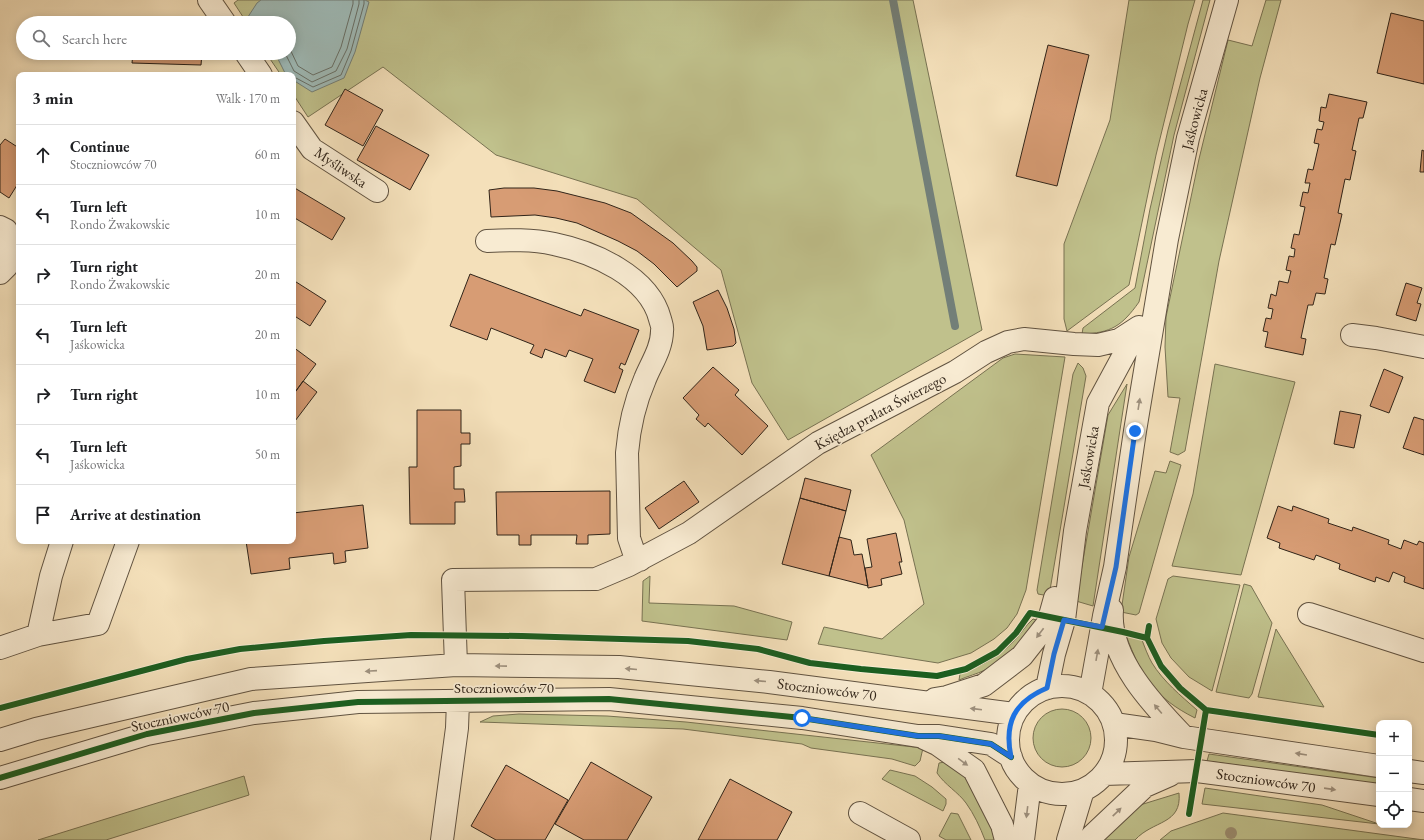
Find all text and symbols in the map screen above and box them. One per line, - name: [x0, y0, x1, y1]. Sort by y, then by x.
- search box: [16, 16, 296, 60]
- icon: search: [30, 27, 52, 49]
- text: Search here: [62, 29, 127, 48]
- street label: Jaśkowicka: [1176, 86, 1211, 154]
- text: 3 min: [32, 87, 73, 109]
- text: Walk · 170 m: [216, 90, 280, 107]
- text: Continue: [70, 137, 130, 156]
- street label: Myśliwska: [311, 142, 371, 192]
- icon: ahead: [32, 144, 54, 166]
- text: 60 m: [255, 146, 280, 163]
- text: Stoczniowców 70: [70, 156, 157, 173]
- text: Turn left: [70, 197, 127, 216]
- icon: left: [32, 204, 54, 226]
- text: 10 m: [255, 206, 280, 223]
- text: Rondo Żwakowskie: [70, 216, 170, 233]
- text: Turn right: [70, 257, 138, 276]
- icon: right: [32, 264, 54, 286]
- text: 20 m: [255, 266, 280, 283]
- text: Rondo Żwakowskie: [70, 276, 170, 293]
- text: Turn left: [70, 317, 127, 336]
- icon: left: [32, 324, 54, 346]
- text: 20 m: [255, 326, 280, 343]
- text: Jaśkowicka: [70, 336, 125, 353]
- street label: Księdza prałata Świerzego: [811, 368, 949, 454]
- icon: right: [32, 384, 54, 406]
- text: Turn right: [70, 385, 138, 404]
- text: 10 m: [255, 386, 280, 403]
- one-way arrow: [1136, 398, 1142, 410]
- route end: [1126, 422, 1144, 440]
- street label: Jaśkowicka: [1073, 424, 1103, 492]
- text: Turn left: [70, 437, 127, 456]
- icon: left: [32, 444, 54, 466]
- text: 50 m: [255, 446, 280, 463]
- text: Jaśkowicka: [70, 456, 125, 473]
- icon: arrive: [32, 504, 54, 526]
- text: Arrive at destination: [70, 505, 201, 524]
- one-way arrow: [1036, 628, 1044, 639]
- one-way arrow: [1094, 649, 1100, 662]
- one-way arrow: [494, 663, 507, 669]
- one-way arrow: [625, 665, 637, 672]
- one-way arrow: [365, 667, 377, 674]
- street label: Stoczniowców 70: [776, 673, 878, 705]
- street label: Stoczniowców 70: [454, 678, 554, 697]
- one-way arrow: [754, 678, 766, 684]
- street label: Stoczniowców 70: [129, 696, 231, 736]
- one-way arrow: [1153, 703, 1162, 714]
- one-way arrow: [970, 706, 982, 712]
- route start: [793, 709, 811, 727]
- map controls: [1376, 720, 1412, 828]
- button: +: [1376, 720, 1412, 756]
- one-way arrow: [1295, 751, 1307, 757]
- button: −: [1376, 756, 1412, 792]
- one-way arrow: [958, 758, 968, 766]
- street label: Stoczniowców 70: [1215, 764, 1317, 796]
- one-way arrow: [1324, 786, 1336, 792]
- button: locate: [1376, 792, 1412, 828]
- one-way arrow: [1024, 806, 1030, 818]
- one-way arrow: [1112, 807, 1122, 817]

